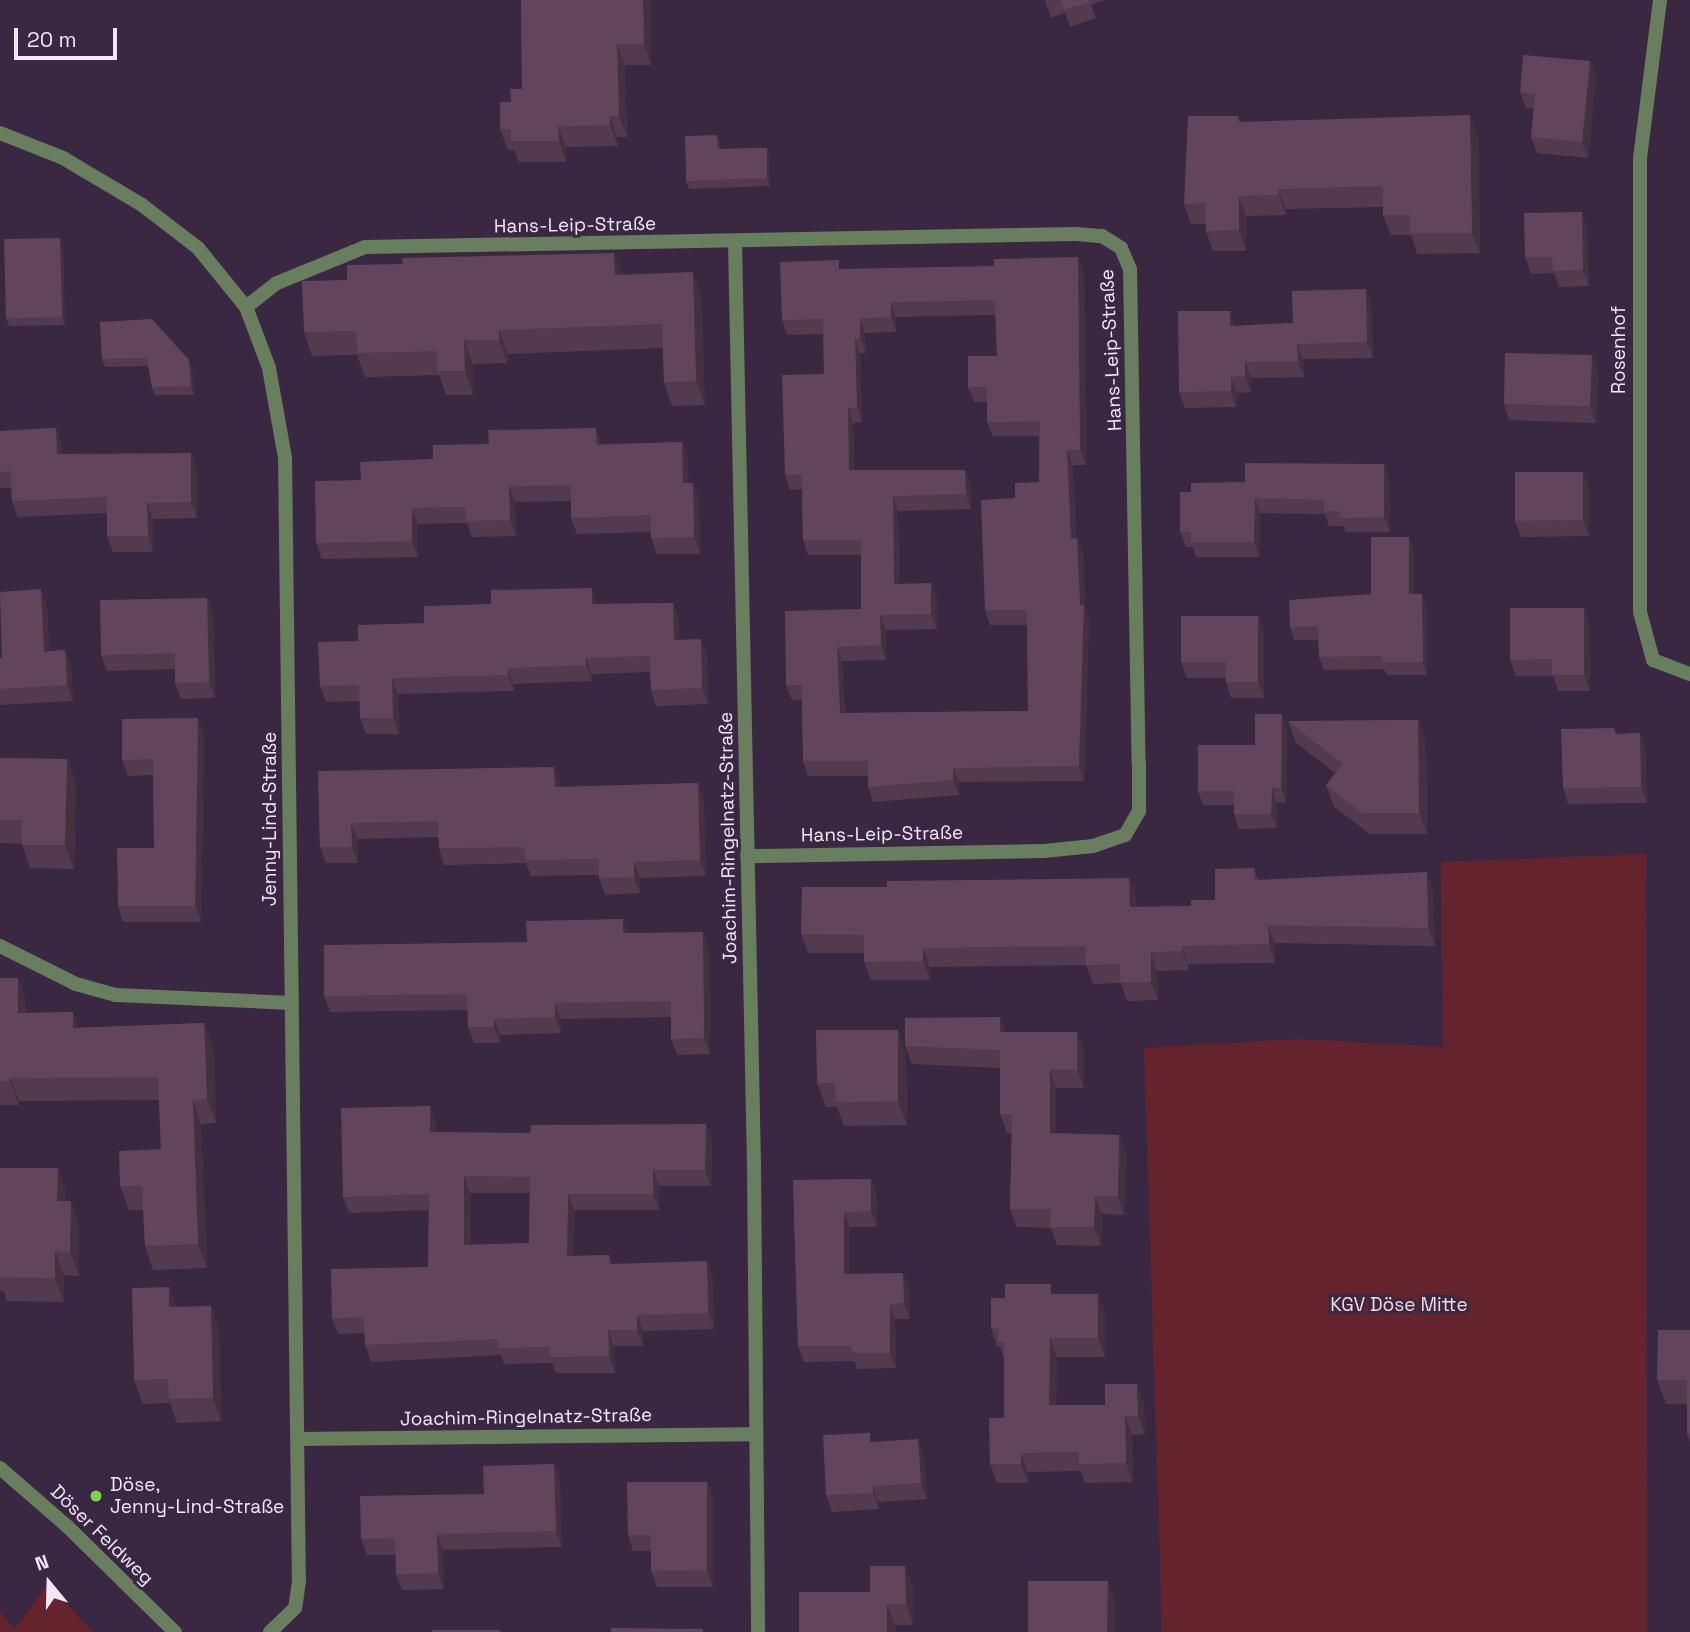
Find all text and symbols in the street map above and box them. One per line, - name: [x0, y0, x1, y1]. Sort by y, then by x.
- scale bar: [18, 14, 121, 58]
- text: 20 m: [27, 26, 77, 53]
- street label: Hans-Leip-Straße: [494, 212, 656, 238]
- street label: Hans-Leip-Straße: [1095, 268, 1127, 432]
- street label: Rosenhof: [1608, 306, 1630, 394]
- street label: Joachim-Ringelnatz-Straße: [714, 712, 742, 964]
- street label: Jenny-Lind-Straße: [259, 732, 281, 906]
- street label: Hans-Leip-Straße: [801, 821, 963, 847]
- park label: KGV Döse Mitte: [1330, 1294, 1468, 1316]
- street label: Joachim-Ringelnatz-Straße: [400, 1403, 652, 1431]
- place label: Döse, Jenny-Lind-Straße: [110, 1474, 284, 1518]
- street label: Döser Feldweg: [46, 1480, 158, 1590]
- marker: Döse, Jenny-Lind-Straße: [88, 1488, 104, 1504]
- north arrow: [14, 1548, 84, 1618]
- text: N: [32, 1549, 52, 1577]

